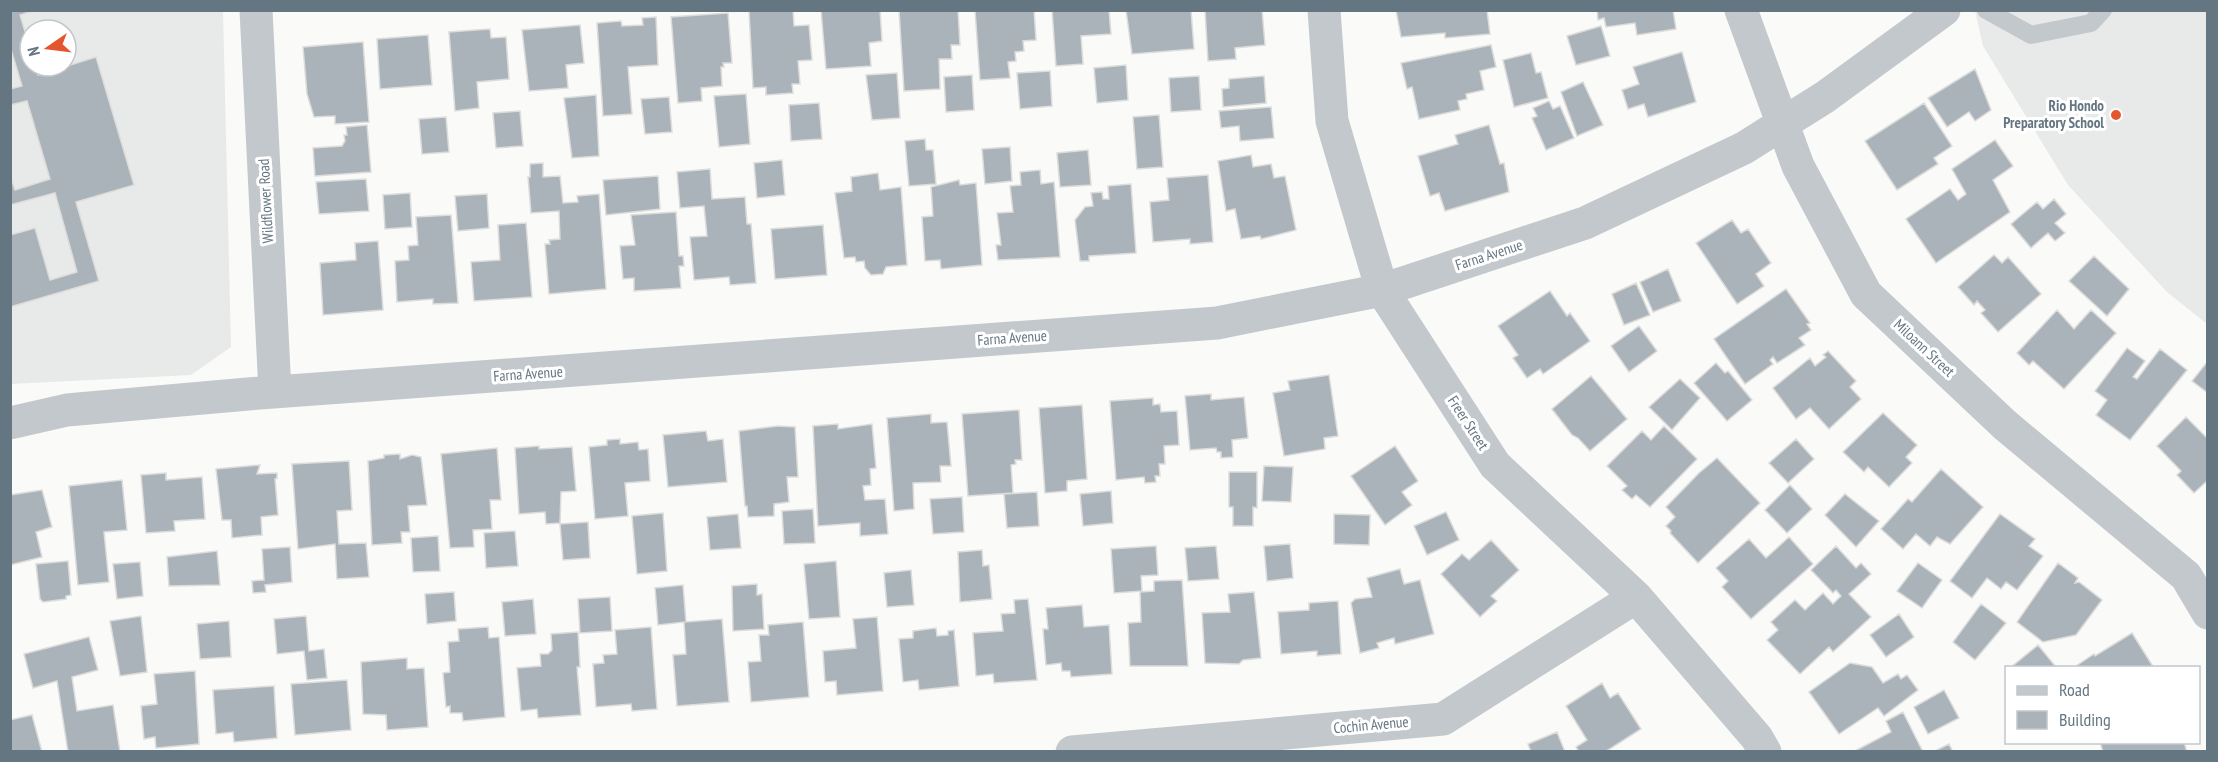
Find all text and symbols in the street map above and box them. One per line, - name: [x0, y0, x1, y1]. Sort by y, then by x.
- north arrow: [18, 18, 78, 78]
- text: N: [23, 45, 44, 58]
- place label: Rio Hondo Preparatory School: [2003, 96, 2104, 132]
- marker: Rio Hondo Preparatory School: [2109, 108, 2123, 122]
- street label: Wildflower Road: [254, 158, 277, 244]
- street label: Farna Avenue: [1453, 235, 1525, 274]
- street label: Miloann Street: [1890, 315, 1959, 381]
- street label: Farna Avenue: [977, 326, 1047, 349]
- street label: Farna Avenue: [493, 362, 563, 385]
- street label: Freer Street: [1444, 392, 1493, 453]
- legend: [2005, 666, 2200, 744]
- text: Road: [2059, 678, 2090, 701]
- text: Building: [2059, 708, 2111, 731]
- street label: Cochin Avenue: [1333, 712, 1409, 737]

